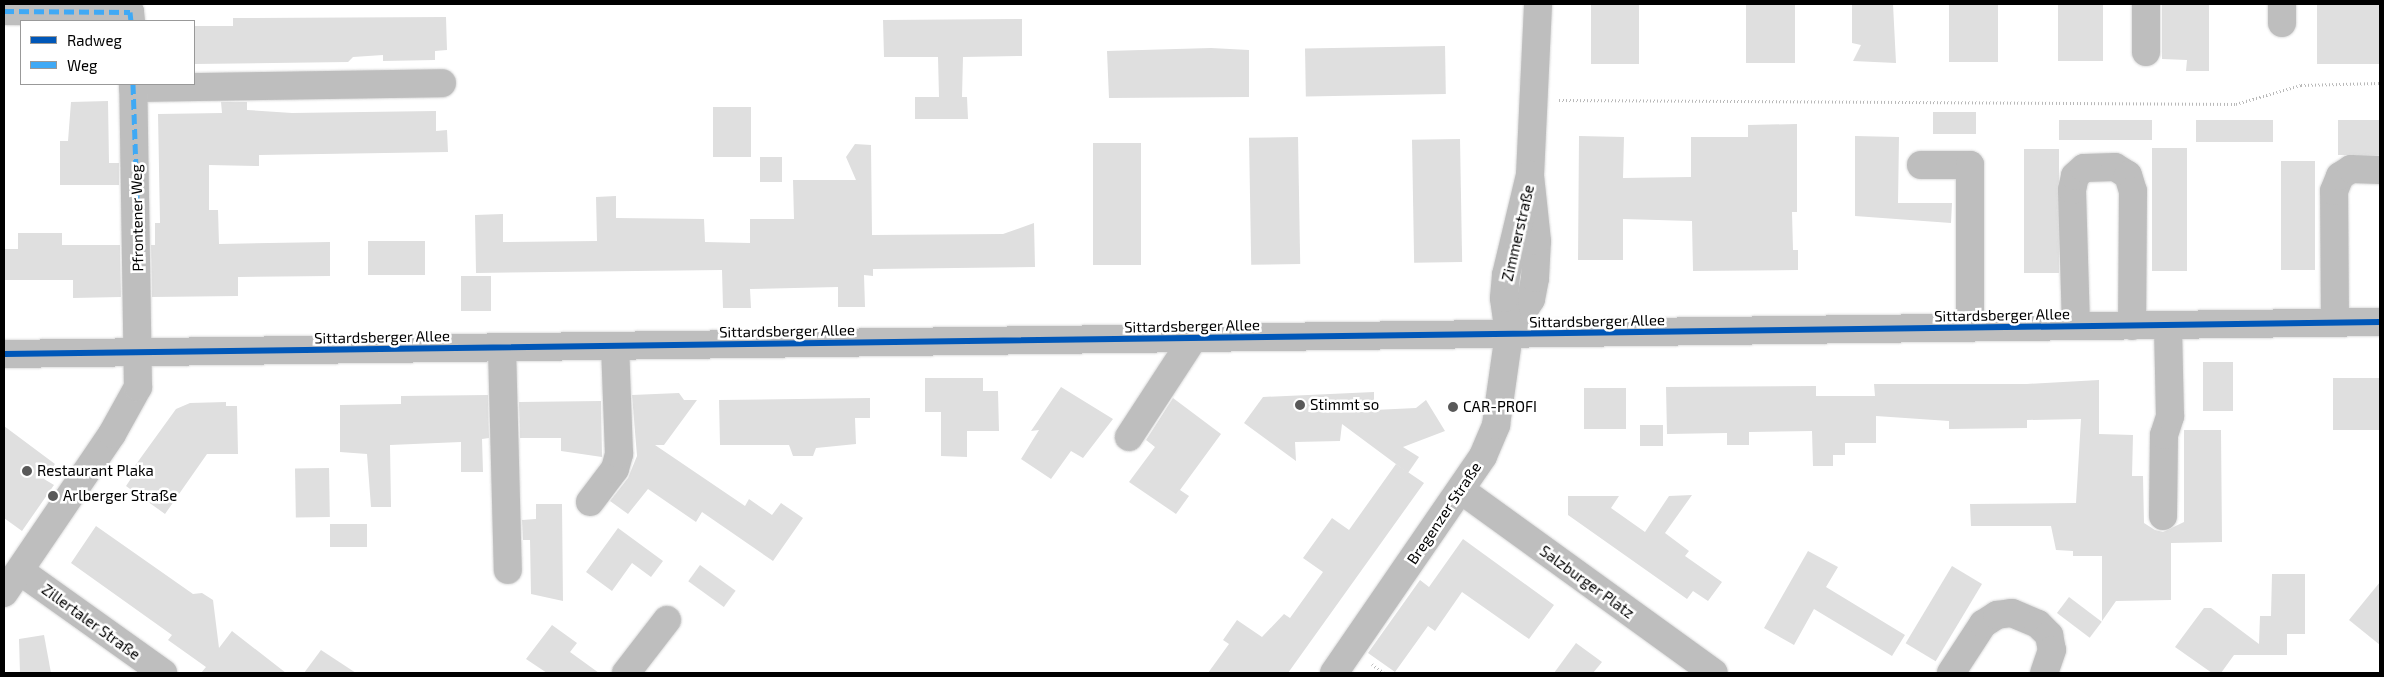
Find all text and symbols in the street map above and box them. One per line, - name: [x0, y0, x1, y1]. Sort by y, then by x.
- legend: [20, 20, 195, 85]
- text: Radweg: [67, 31, 122, 49]
- text: Weg: [67, 56, 97, 74]
- street label: Pfrontener Weg: [127, 164, 147, 272]
- street label: Zimmerstraße: [1498, 183, 1538, 283]
- street label: Sittardsberger Allee: [1934, 305, 2070, 325]
- street label: Sittardsberger Allee: [1529, 311, 1665, 331]
- street label: Sittardsberger Allee: [1124, 316, 1260, 336]
- street label: Sittardsberger Allee: [719, 321, 855, 341]
- street label: Sittardsberger Allee: [314, 327, 450, 347]
- place label: Stimmt so: [1310, 396, 1379, 414]
- place label: CAR-PROFI: [1463, 398, 1537, 416]
- marker: Stimmt so: [1294, 399, 1306, 411]
- marker: CAR-PROFI: [1447, 401, 1459, 413]
- street label: Bregenzer Straße: [1403, 458, 1485, 568]
- place label: Restaurant Plaka: [37, 462, 154, 480]
- marker: Restaurant Plaka: [21, 465, 33, 477]
- place label: Arlberger Straße: [63, 487, 178, 505]
- marker: Arlberger Straße: [47, 490, 59, 502]
- street label: Salzburger Platz: [1536, 542, 1638, 622]
- street label: Zillertaler Straße: [38, 580, 144, 664]

